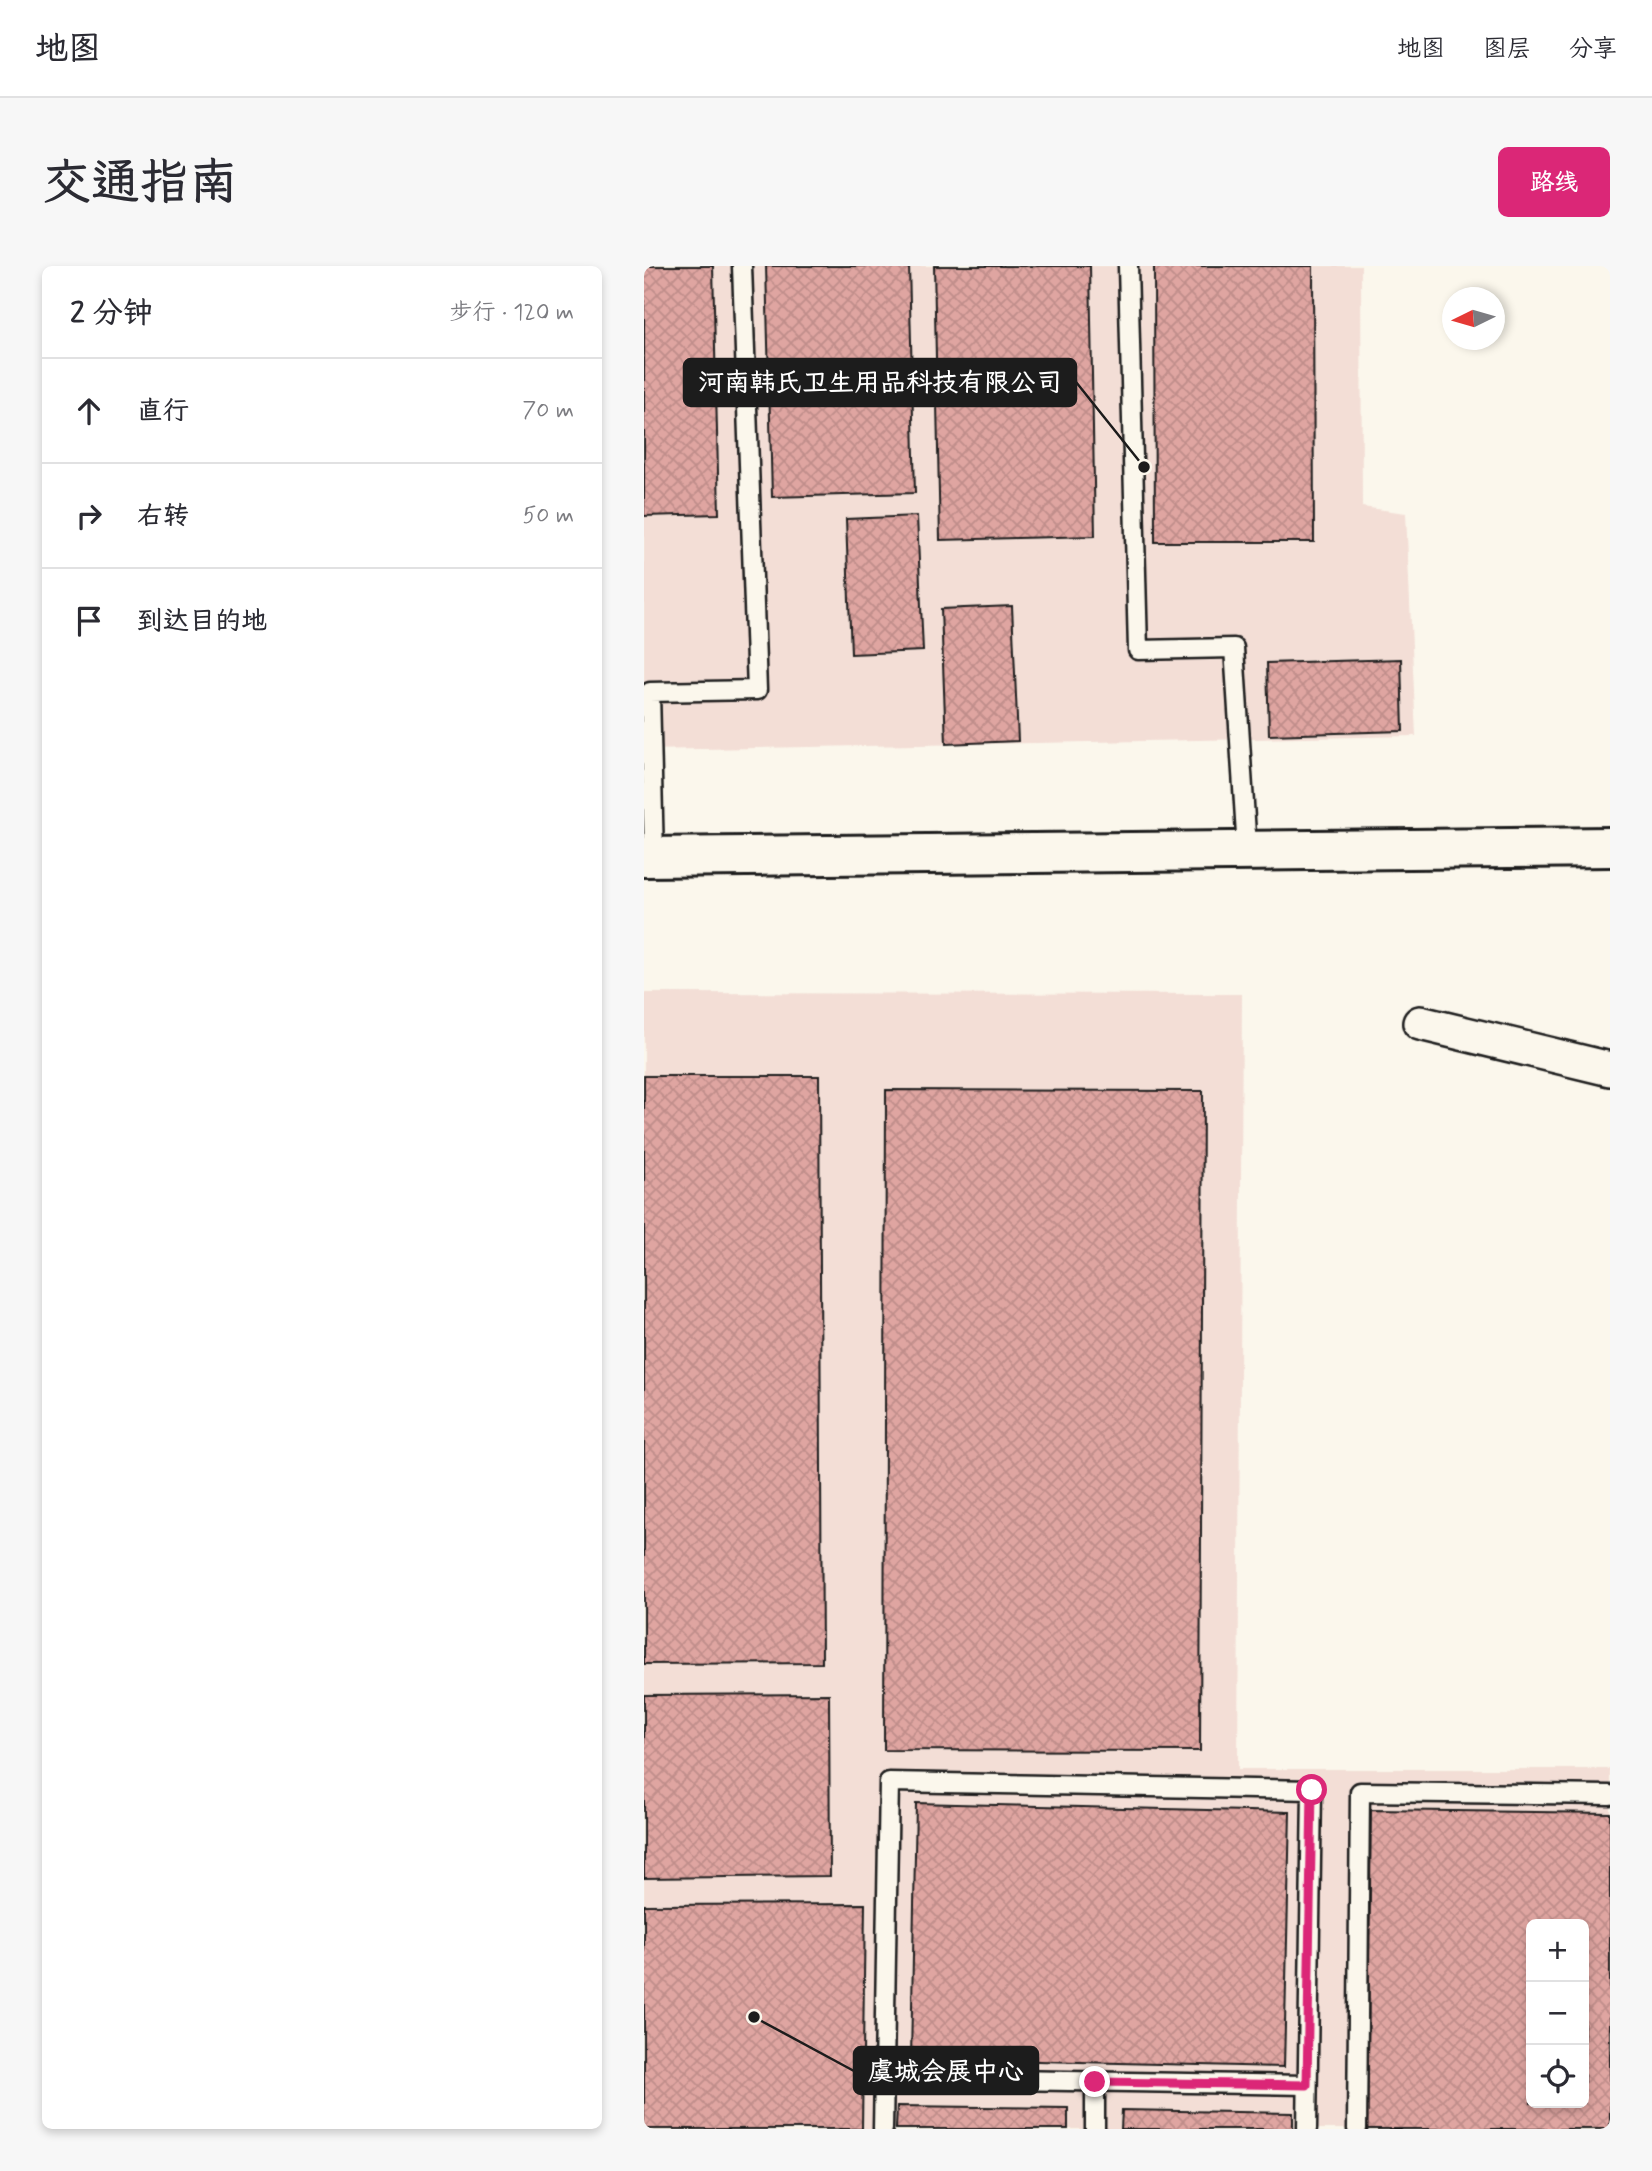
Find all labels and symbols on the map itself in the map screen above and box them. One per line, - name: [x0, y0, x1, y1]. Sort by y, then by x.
- north arrow: [1442, 287, 1505, 350]
- callout: 河南韩氏卫生用品科技有限公司: [684, 359, 1076, 406]
- text: 河南韩氏卫生用品科技有限公司: [698, 367, 1062, 401]
- route start: [1296, 1774, 1327, 1805]
- callout: 虞城会展中心: [854, 2047, 1038, 2094]
- text: 虞城会展中心: [868, 2056, 1024, 2090]
- route end: [1079, 2066, 1110, 2097]

